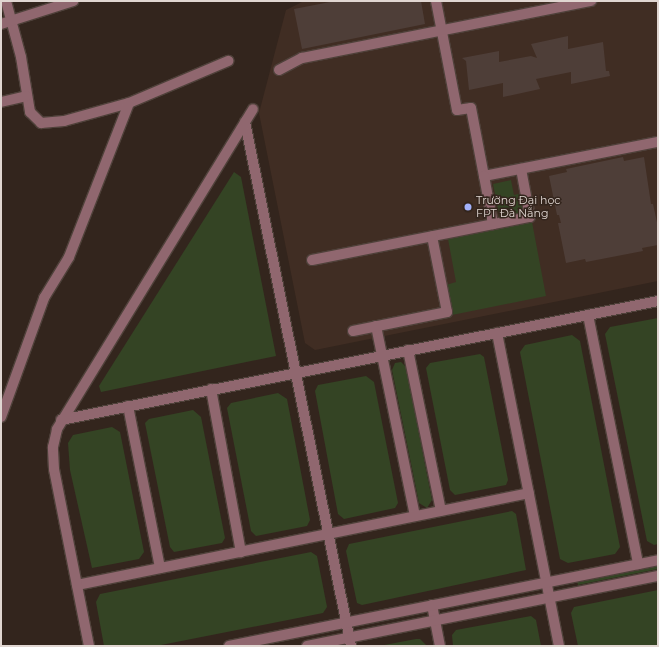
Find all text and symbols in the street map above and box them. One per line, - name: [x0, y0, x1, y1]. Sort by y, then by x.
- place label: Trường Đại học FPT Đà Nẵng: [476, 194, 561, 220]
- marker: Trường Đại học FPT Đà Nẵng: [463, 202, 473, 212]

